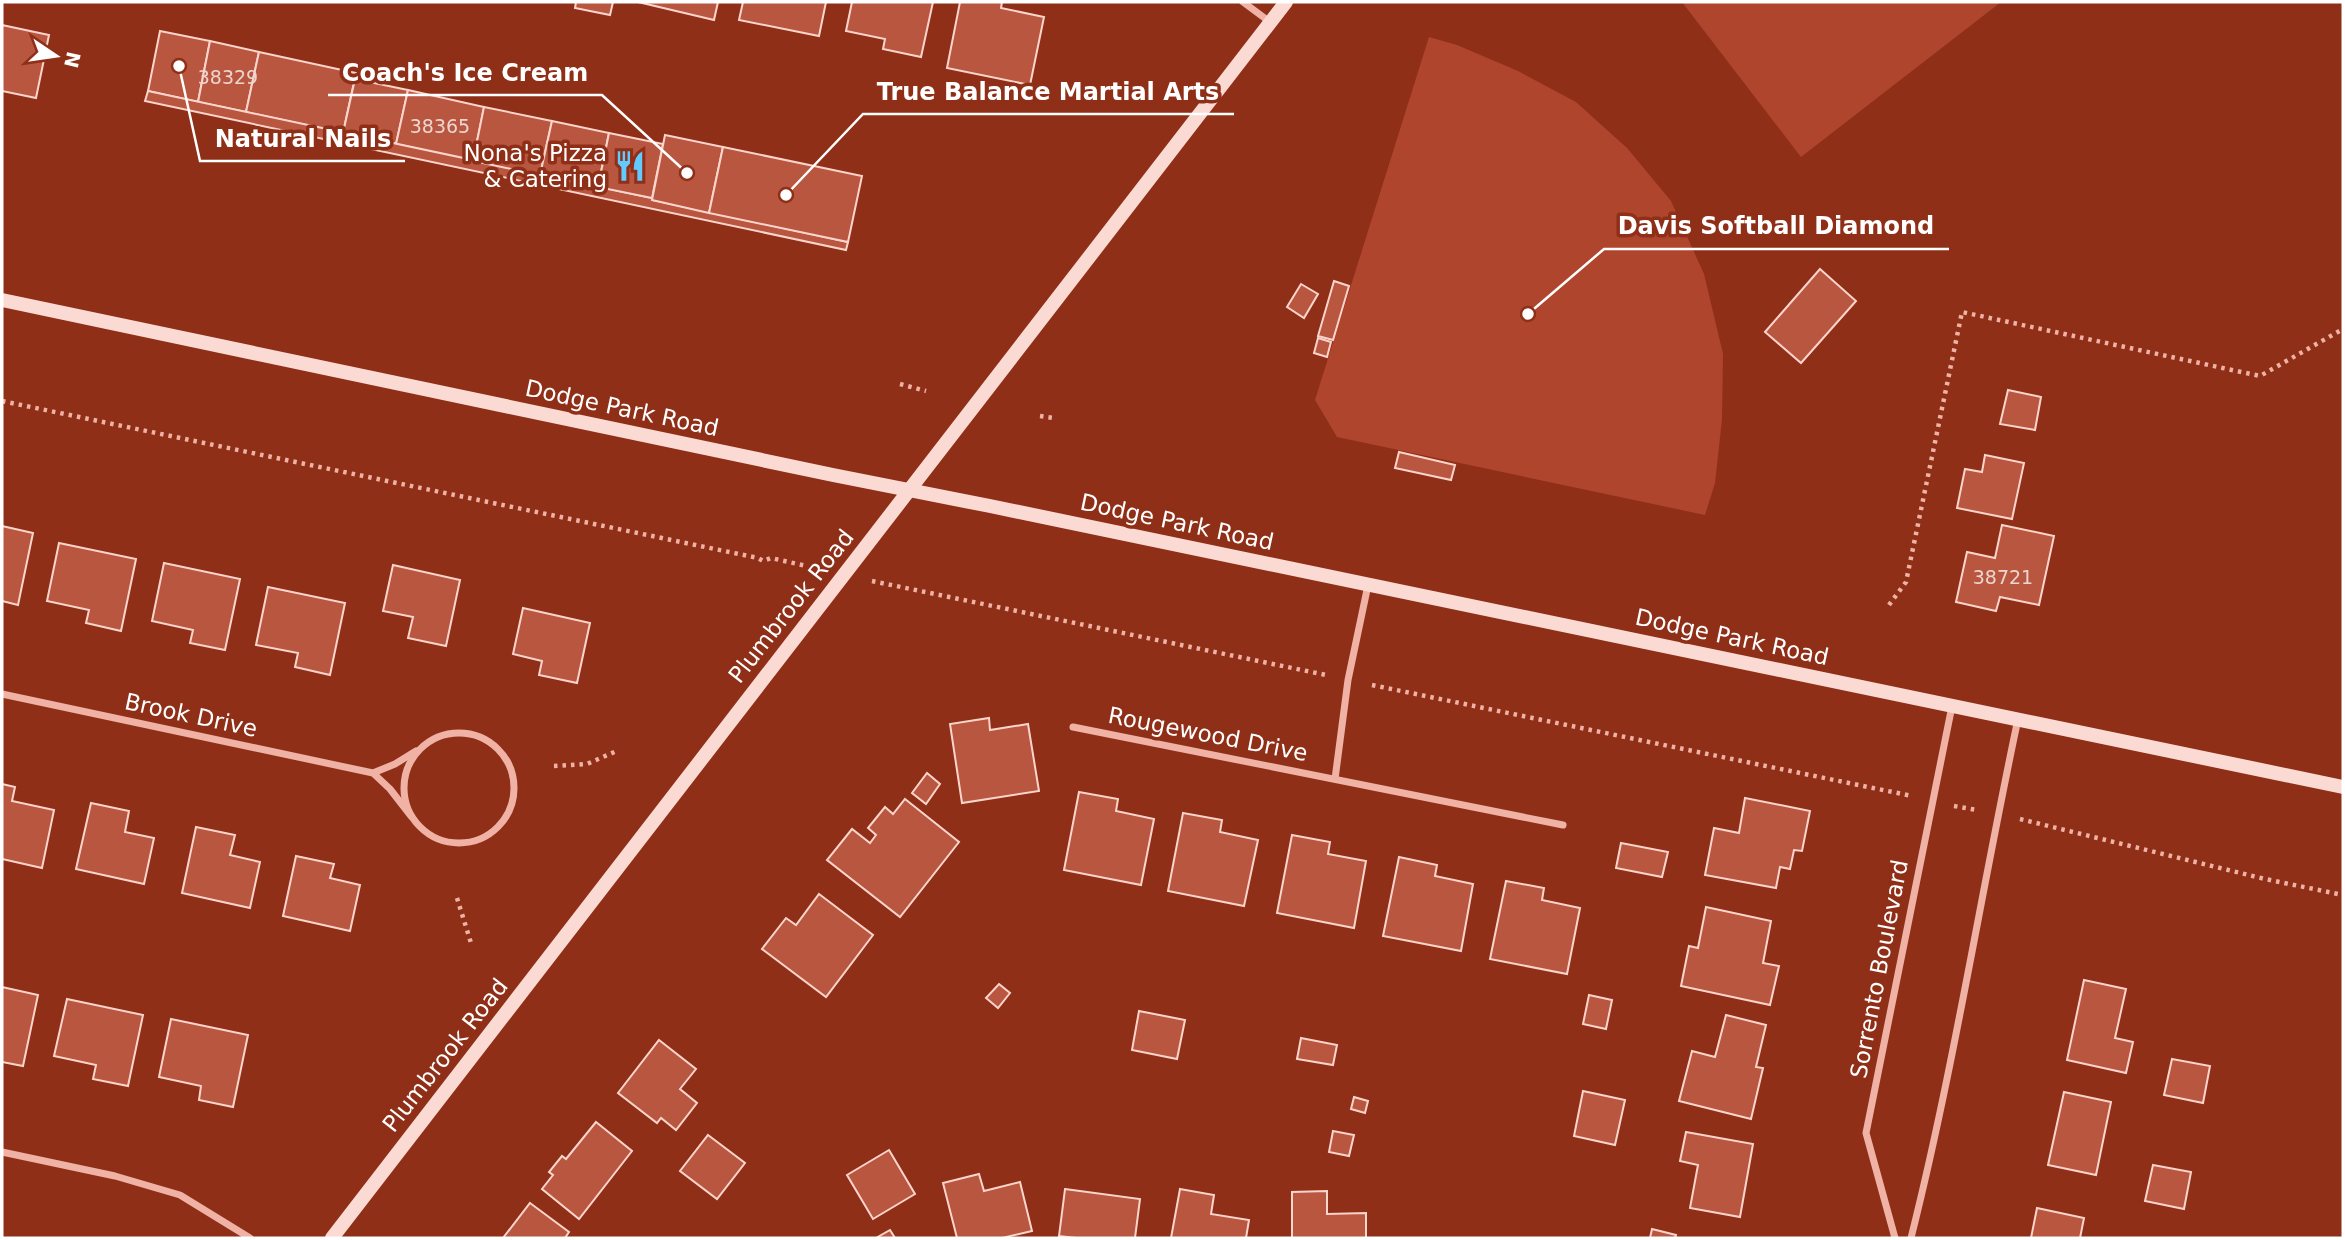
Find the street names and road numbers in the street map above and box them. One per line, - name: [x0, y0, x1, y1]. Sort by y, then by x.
- street label: Dodge Park Road: [523, 375, 721, 441]
- street label: Dodge Park Road: [1078, 489, 1276, 555]
- street label: Plumbrook Road: [723, 524, 859, 688]
- street label: Dodge Park Road: [1633, 604, 1831, 670]
- street label: Brook Drive: [122, 688, 260, 742]
- street label: Rougewood Drive: [1106, 702, 1310, 766]
- street label: Sorrento Boulevard: [1845, 857, 1913, 1081]
- street label: Plumbrook Road: [377, 973, 513, 1137]

